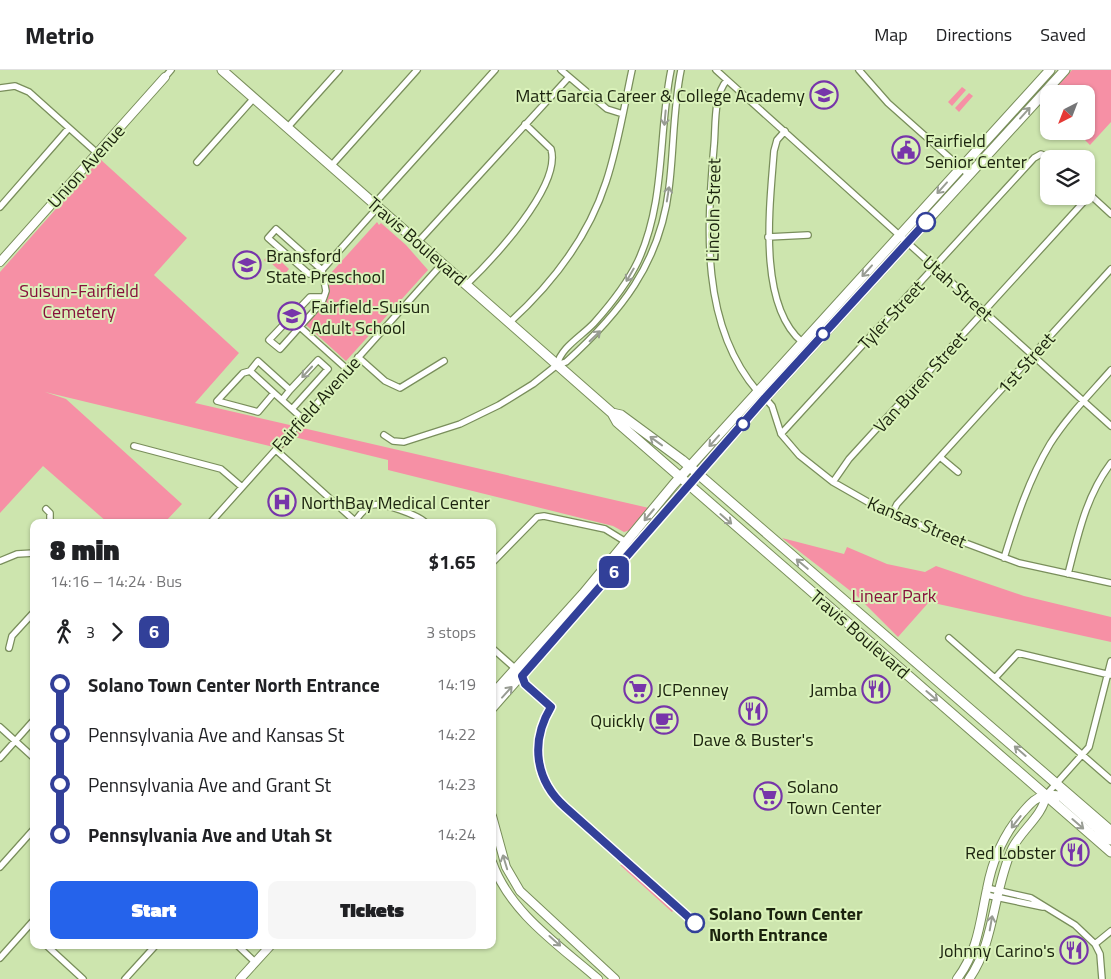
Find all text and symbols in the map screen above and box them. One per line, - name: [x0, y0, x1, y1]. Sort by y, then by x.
- text: Metrio: [25, 17, 94, 53]
- text: Map: [874, 21, 908, 48]
- text: Directions: [936, 21, 1012, 48]
- text: Saved: [1040, 21, 1086, 48]
- school or university icon: Matt Garcia Career & College Academy: [809, 80, 839, 110]
- place label: Matt Garcia Career & College Academy: [515, 82, 805, 109]
- north arrow: [1040, 85, 1095, 140]
- map controls: [1040, 85, 1095, 205]
- one-way arrow: [1019, 107, 1031, 120]
- one-way arrow: [660, 110, 670, 126]
- street label: Union Avenue: [41, 118, 131, 214]
- place label: Fairfield Senior Center: [925, 127, 1027, 175]
- public building icon: Fairfield Senior Center: [891, 135, 921, 165]
- button: layers: [1040, 150, 1095, 205]
- street label: Lincoln Street: [699, 157, 727, 262]
- one-way arrow: [936, 182, 948, 195]
- one-way arrow: [663, 186, 673, 202]
- street label: Travis Boulevard: [361, 190, 473, 292]
- unlabelled marker: [916, 212, 936, 232]
- place label: Bransford State Preschool: [266, 242, 385, 290]
- street label: Utah Street: [917, 249, 1000, 328]
- school or university icon: Bransford State Preschool: [232, 250, 262, 280]
- one-way arrow: [861, 265, 872, 278]
- one-way arrow: [624, 267, 634, 282]
- street label: Tyler Street: [852, 274, 931, 356]
- park label: Suisun-Fairfield Cemetery: [19, 277, 139, 325]
- place label: Fairfield-Suisun Adult School: [311, 293, 430, 341]
- school or university icon: Fairfield-Suisun Adult School: [277, 301, 307, 331]
- street label: Van Buren Street: [867, 325, 973, 439]
- street label: 1st Street: [991, 326, 1062, 400]
- unlabelled marker: [816, 327, 830, 341]
- one-way arrow: [589, 329, 601, 342]
- street label: Fairfield Avenue: [265, 350, 367, 458]
- one-way arrow: [301, 366, 312, 379]
- unlabelled marker: [736, 417, 750, 431]
- one-way arrow: [708, 435, 720, 448]
- one-way arrow: [649, 436, 663, 446]
- hospital icon: NorthBay Medical Center: [267, 487, 297, 517]
- place label: NorthBay Medical Center: [301, 489, 490, 516]
- street label: Kansas Street: [863, 489, 971, 555]
- one-way arrow: [643, 508, 654, 521]
- one-way arrow: [719, 513, 732, 524]
- text: 8 min: [50, 528, 120, 571]
- text: $1.65: [429, 547, 476, 576]
- line badge: 6: [598, 556, 630, 588]
- text: 6: [609, 558, 619, 585]
- one-way arrow: [795, 558, 808, 570]
- text: 14:16 – 14:24 · Bus: [50, 569, 182, 593]
- park label: Linear Park: [852, 582, 937, 609]
- street label: Travis Boulevard: [804, 583, 916, 685]
- icon: walk: [50, 618, 78, 646]
- icon: forward: [103, 618, 131, 646]
- text: 6: [149, 618, 159, 645]
- text: 3: [86, 620, 95, 644]
- text: 3 stops: [426, 620, 476, 644]
- text: Solano Town Center North Entrance: [88, 670, 380, 699]
- text: 14:19: [437, 672, 476, 696]
- supermarket icon: JCPenney: [623, 674, 653, 704]
- restaurant icon: Jamba: [861, 674, 891, 704]
- place label: JCPenney: [657, 676, 729, 703]
- place label: Jamba: [809, 676, 857, 703]
- one-way arrow: [501, 685, 513, 698]
- one-way arrow: [925, 691, 938, 702]
- restaurant icon: Dave & Buster's: [738, 696, 768, 726]
- cafe icon: Quickly: [649, 705, 679, 735]
- place label: Quickly: [590, 707, 645, 734]
- text: Pennsylvania Ave and Kansas St: [88, 720, 344, 749]
- text: 14:22: [437, 722, 476, 746]
- place label: Dave & Buster's: [692, 726, 814, 753]
- one-way arrow: [1013, 746, 1026, 757]
- text: Pennsylvania Ave and Grant St: [88, 770, 331, 799]
- text: 14:23: [437, 772, 476, 796]
- place label: Solano Town Center: [787, 773, 882, 821]
- supermarket icon: Solano Town Center: [753, 781, 783, 811]
- one-way arrow: [1010, 815, 1021, 828]
- one-way arrow: [1072, 818, 1085, 829]
- text: Pennsylvania Ave and Utah St: [88, 820, 332, 849]
- text: 14:24: [437, 822, 476, 846]
- restaurant icon: Red Lobster: [1060, 837, 1090, 867]
- place label: Red Lobster: [965, 839, 1056, 866]
- one-way arrow: [500, 855, 509, 870]
- button: Start: [50, 881, 258, 939]
- button: Tickets: [268, 881, 476, 939]
- place label: Solano Town Center North Entrance: [709, 900, 863, 948]
- marker: Solano Town Center North Entrance: [685, 913, 705, 933]
- one-way arrow: [986, 915, 996, 931]
- restaurant icon: Johnny Carino's: [1059, 935, 1089, 965]
- one-way arrow: [549, 936, 562, 947]
- place label: Johnny Carino's: [939, 937, 1055, 964]

